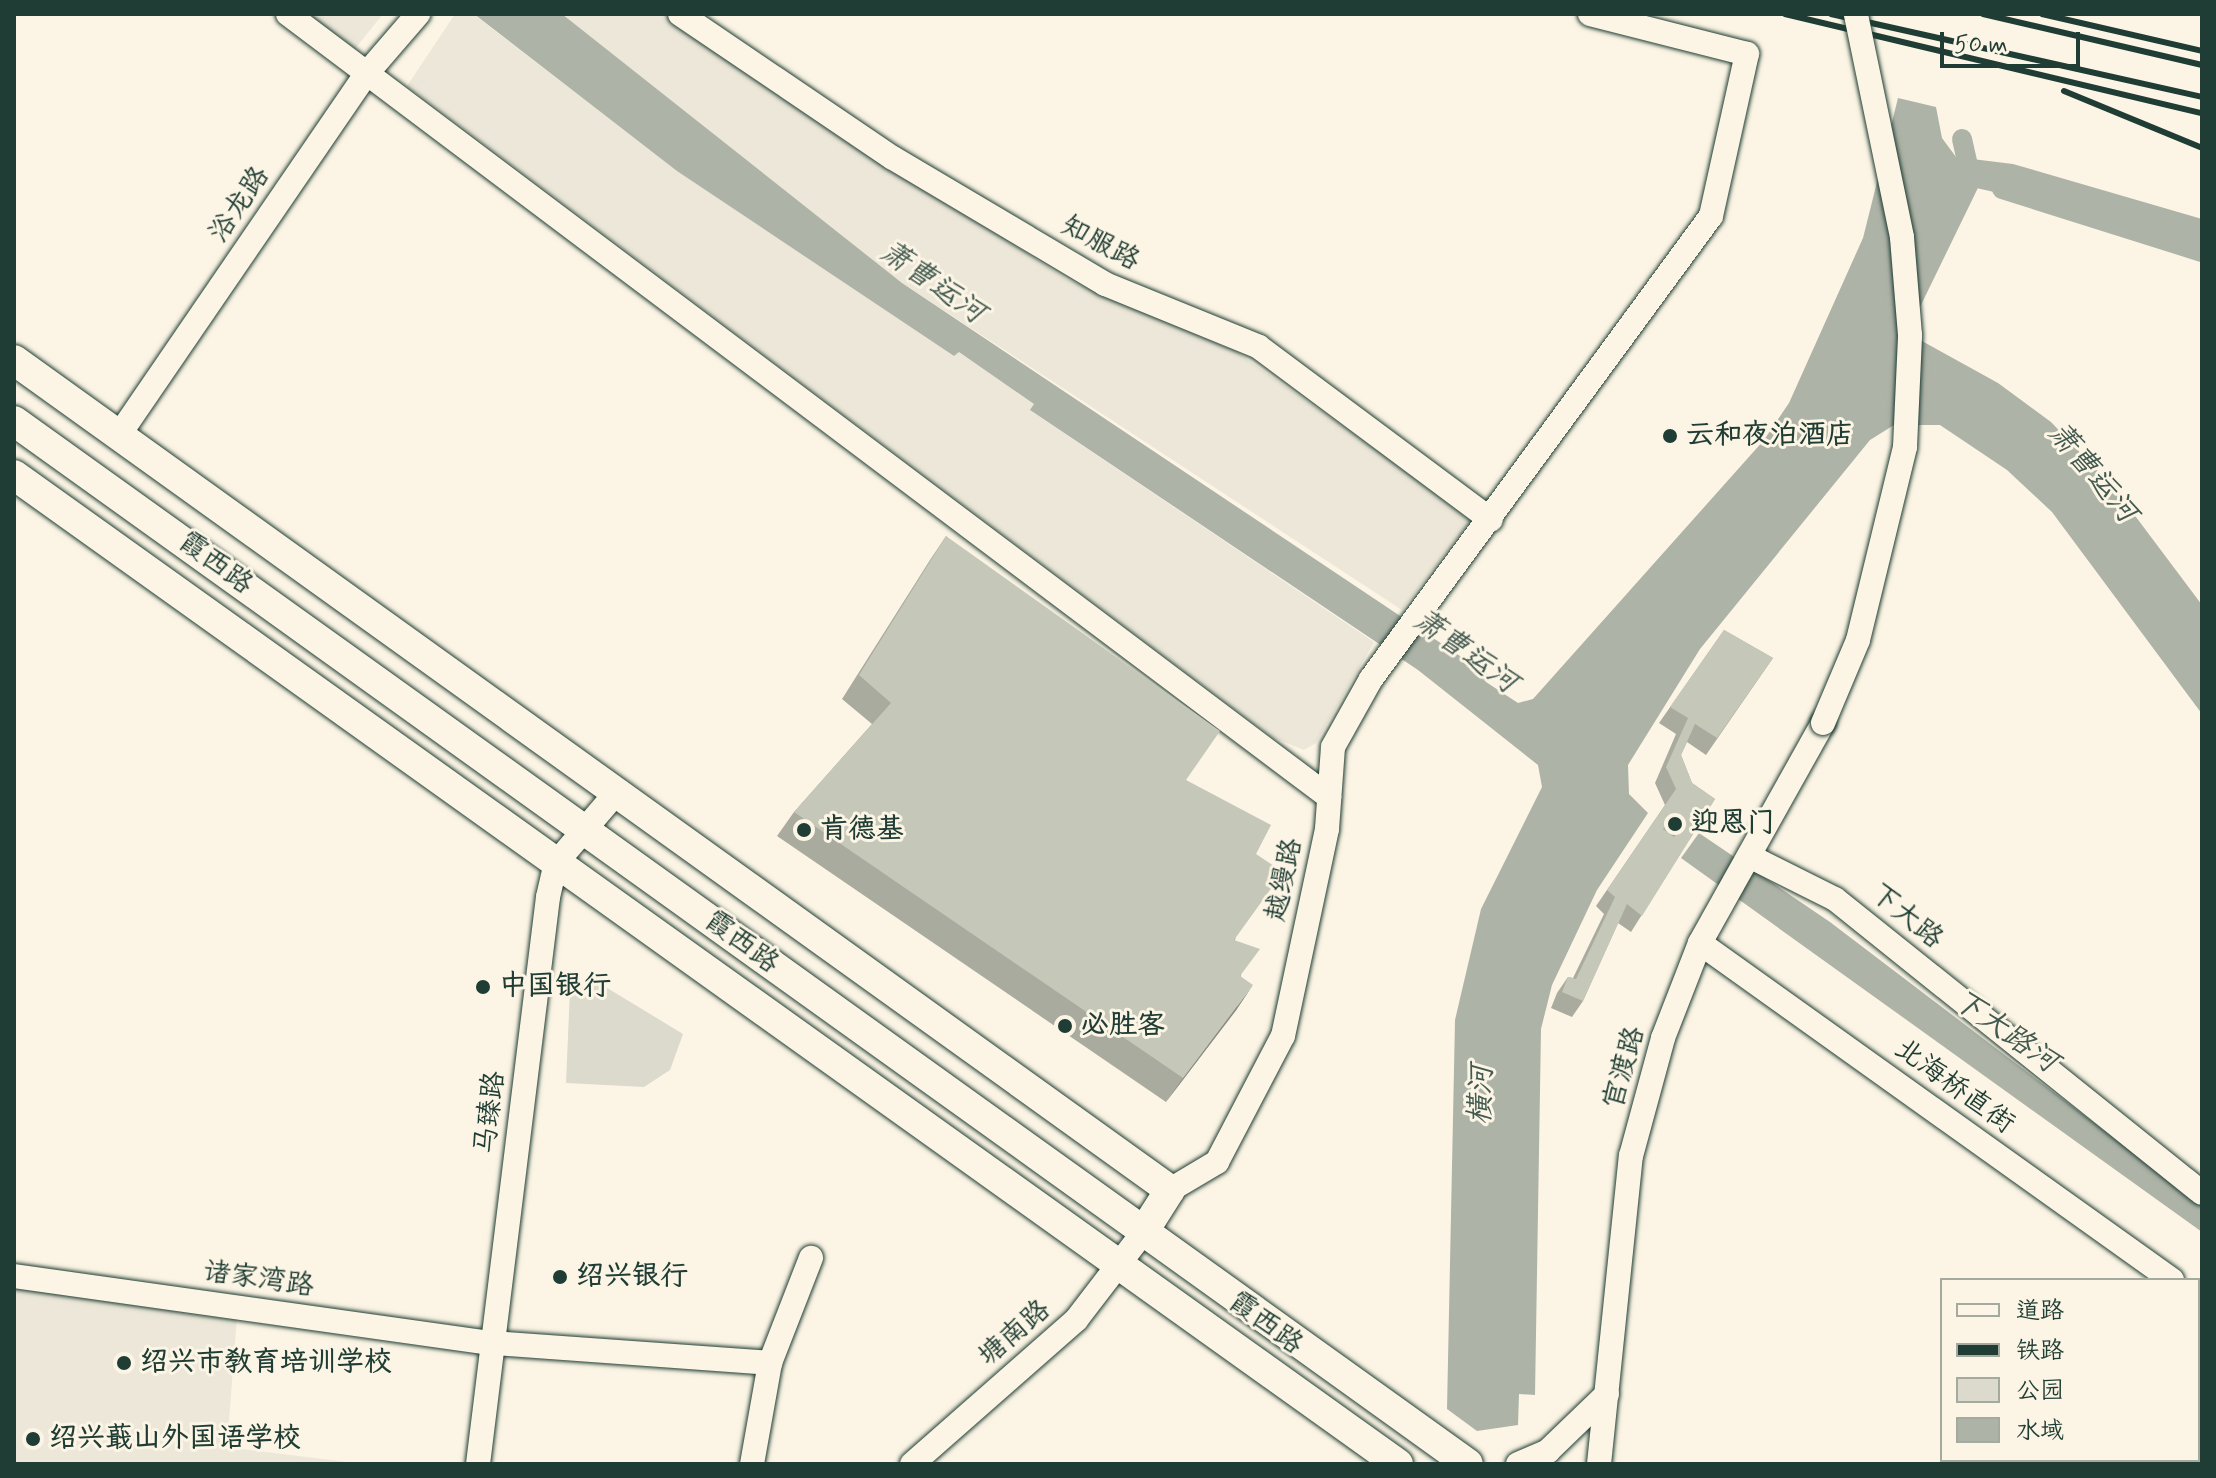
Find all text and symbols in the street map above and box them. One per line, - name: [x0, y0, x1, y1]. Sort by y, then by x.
- scale bar: [1944, 16, 2084, 66]
- text: 50 m: [1954, 30, 2008, 61]
- street label: 浴龙路: [203, 161, 277, 249]
- street label: 知服路: [1055, 209, 1145, 279]
- water label: 萧曹运河: [873, 234, 991, 332]
- water label: 萧曹运河: [2040, 415, 2144, 531]
- place label: 云和夜泊酒店: [1686, 419, 1854, 453]
- marker: 云和夜泊酒店: [1661, 427, 1679, 445]
- street label: 霞西路: [171, 526, 259, 602]
- water label: 萧曹运河: [1406, 602, 1524, 702]
- place label: 迎恩门: [1691, 807, 1775, 841]
- place label: 肯德基: [820, 813, 904, 847]
- marker: 迎恩门: [1666, 815, 1684, 833]
- marker: 肯德基: [795, 821, 813, 839]
- street label: 越缦路: [1260, 835, 1310, 925]
- street label: 下大路: [1863, 878, 1949, 956]
- street label: 霞西路: [697, 905, 785, 981]
- place label: 中国银行: [499, 970, 611, 1004]
- marker: 中国银行: [474, 978, 492, 996]
- water label: 下大路河: [1946, 983, 2064, 1081]
- place label: 必胜客: [1081, 1009, 1165, 1043]
- marker: 必胜客: [1056, 1017, 1074, 1035]
- street label: 官渡路: [1597, 1023, 1653, 1113]
- street label: 北海桥直街: [1887, 1032, 2021, 1142]
- water label: 横河: [1463, 1064, 1501, 1126]
- street label: 马臻路: [469, 1069, 513, 1157]
- street label: 诸家湾路: [200, 1256, 316, 1304]
- place label: 绍兴银行: [576, 1260, 688, 1294]
- marker: 绍兴银行: [551, 1268, 569, 1286]
- legend: [1940, 1278, 2200, 1462]
- street label: 霞西路: [1221, 1286, 1309, 1362]
- street label: 塘南路: [972, 1294, 1058, 1374]
- text: 道路: [2016, 1296, 2064, 1327]
- text: 铁路: [2016, 1336, 2064, 1367]
- place label: 绍兴市教育培训学校: [140, 1346, 392, 1380]
- marker: 绍兴市教育培训学校: [115, 1354, 133, 1372]
- text: 公园: [2016, 1376, 2064, 1407]
- text: 水域: [2016, 1416, 2064, 1447]
- place label: 绍兴蕺山外国语学校: [49, 1422, 301, 1456]
- marker: 绍兴蕺山外国语学校: [24, 1430, 42, 1448]

